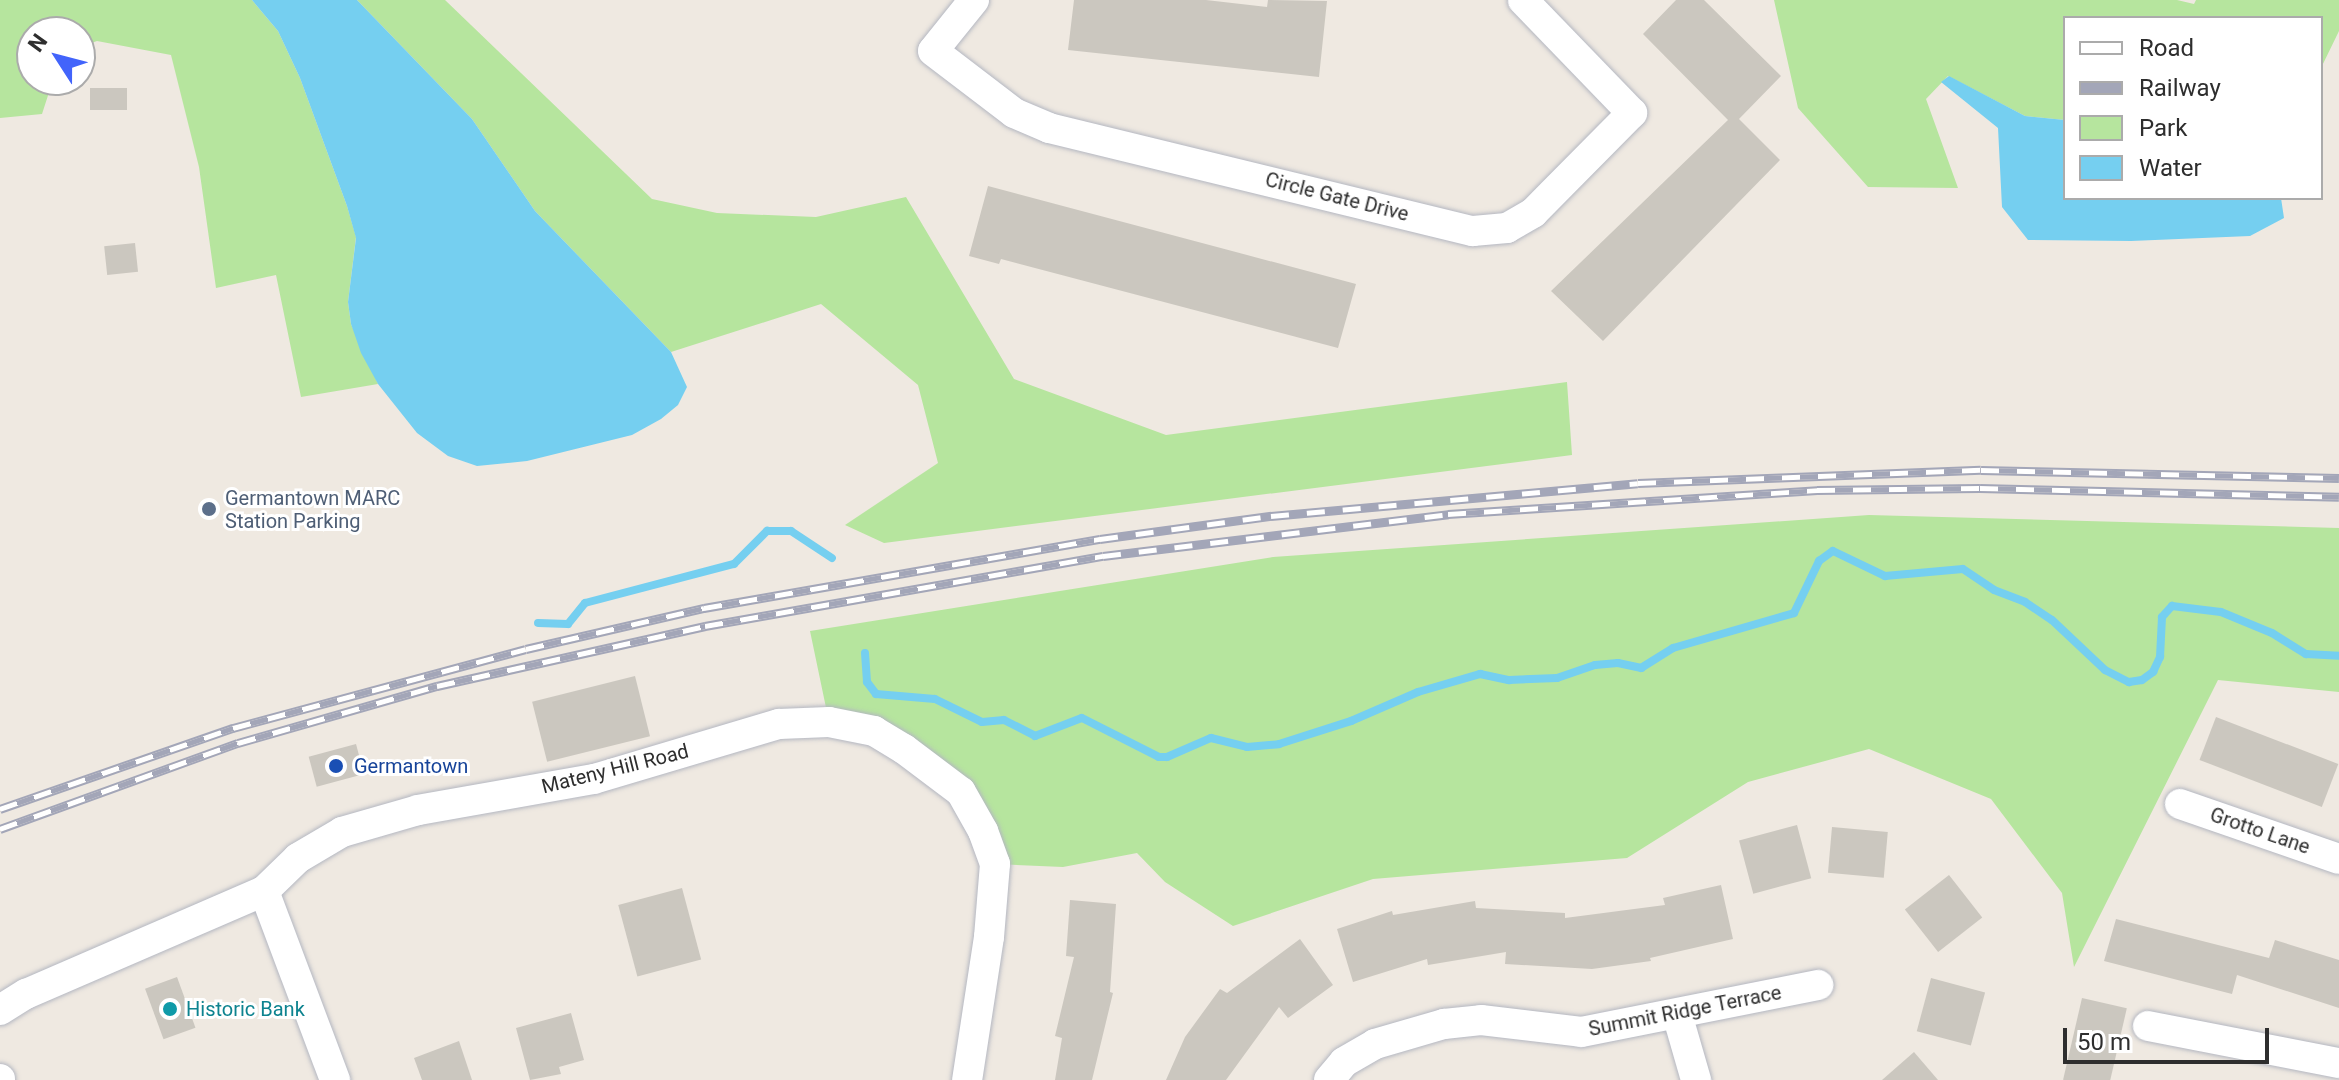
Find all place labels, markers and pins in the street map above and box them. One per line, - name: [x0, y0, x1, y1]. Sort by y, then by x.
- place label: Germantown MARC Station Parking: [225, 486, 400, 533]
- marker: Germantown MARC Station Parking: [200, 500, 218, 518]
- place label: Germantown: [354, 754, 468, 778]
- marker: Germantown: [325, 755, 347, 777]
- place label: Historic Bank: [186, 997, 305, 1021]
- marker: Historic Bank: [161, 1000, 179, 1018]

